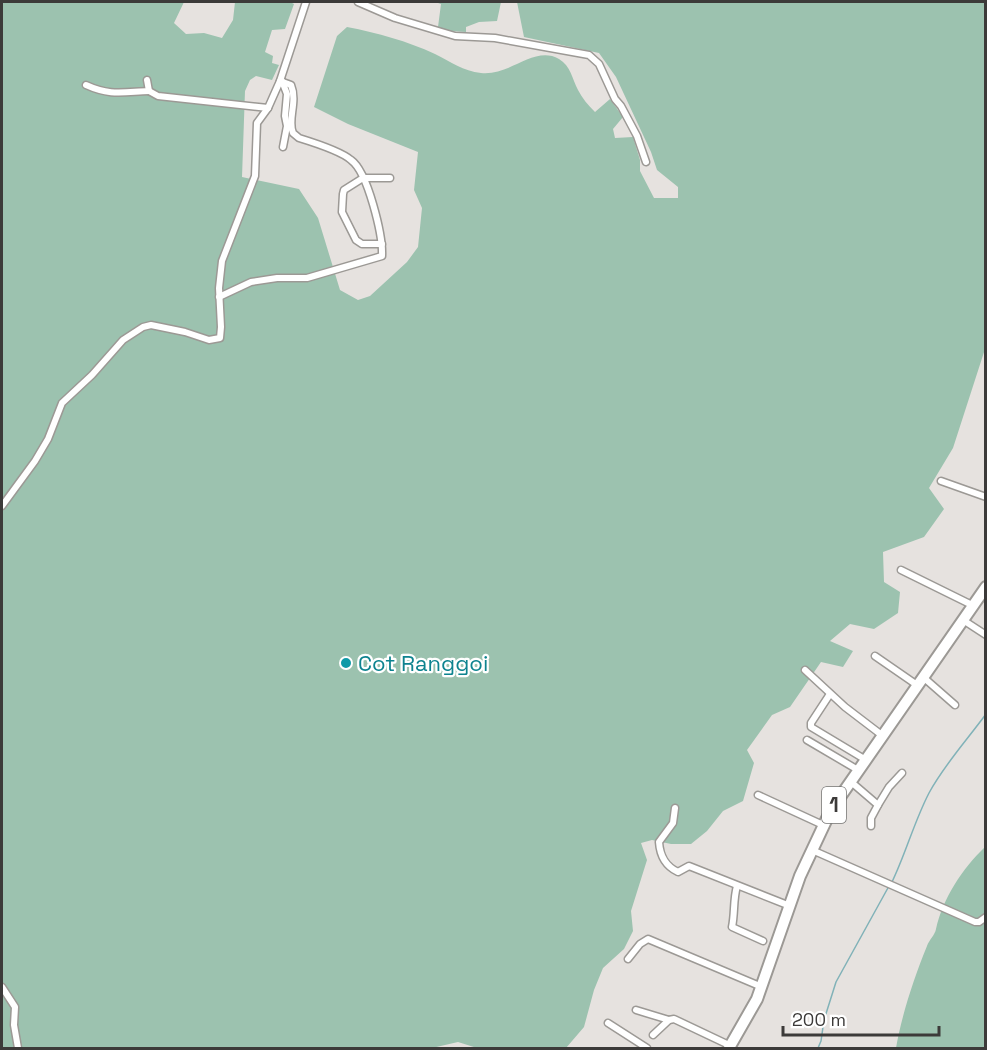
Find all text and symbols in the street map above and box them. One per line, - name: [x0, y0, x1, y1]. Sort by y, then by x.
- place label: Cot Ranggoi: [358, 649, 488, 677]
- marker: Cot Ranggoi: [339, 656, 353, 670]
- road number: 1: [822, 787, 846, 823]
- scale bar: [783, 999, 939, 1037]
- text: 200 m: [792, 1008, 846, 1031]

